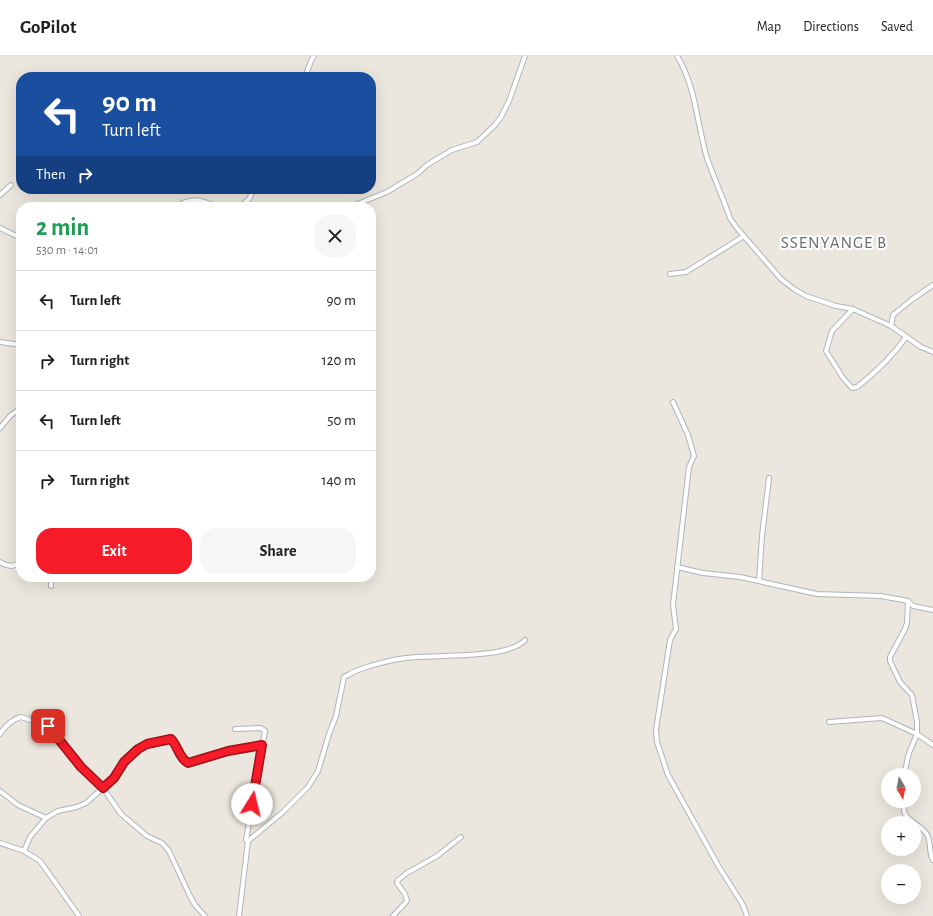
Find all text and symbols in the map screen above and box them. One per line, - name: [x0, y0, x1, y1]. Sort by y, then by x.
- text: GoPilot: [20, 18, 76, 37]
- text: Map: [757, 20, 781, 34]
- text: Directions: [803, 20, 859, 34]
- text: Saved: [881, 20, 913, 34]
- icon: left: [36, 88, 88, 140]
- text: 90 m: [102, 89, 157, 117]
- text: Turn left: [102, 122, 161, 140]
- icon: right: [74, 164, 96, 186]
- text: Then: [36, 167, 66, 182]
- button: close: [314, 215, 356, 257]
- text: 2 min: [36, 216, 89, 240]
- district label: SSENYANGE B: [781, 234, 887, 251]
- text: 530 m · 14:01: [36, 244, 99, 257]
- icon: left: [36, 290, 58, 312]
- text: Turn left: [70, 293, 121, 308]
- text: 90 m: [327, 293, 356, 308]
- icon: right: [36, 350, 58, 372]
- text: Turn right: [70, 353, 129, 368]
- text: 120 m: [322, 353, 356, 368]
- icon: left: [36, 410, 58, 432]
- text: Turn left: [70, 413, 121, 428]
- text: 50 m: [327, 413, 356, 428]
- icon: right: [36, 470, 58, 492]
- text: Turn right: [70, 473, 129, 488]
- text: 140 m: [321, 473, 356, 488]
- button: Exit: [36, 528, 192, 574]
- button: Share: [200, 528, 356, 574]
- pin: [31, 709, 65, 743]
- icon: arrive: [37, 715, 59, 737]
- north arrow: [881, 768, 921, 808]
- map controls: [881, 768, 921, 904]
- position arrow: [231, 783, 273, 825]
- button: +: [881, 816, 921, 856]
- button: −: [881, 864, 921, 904]

